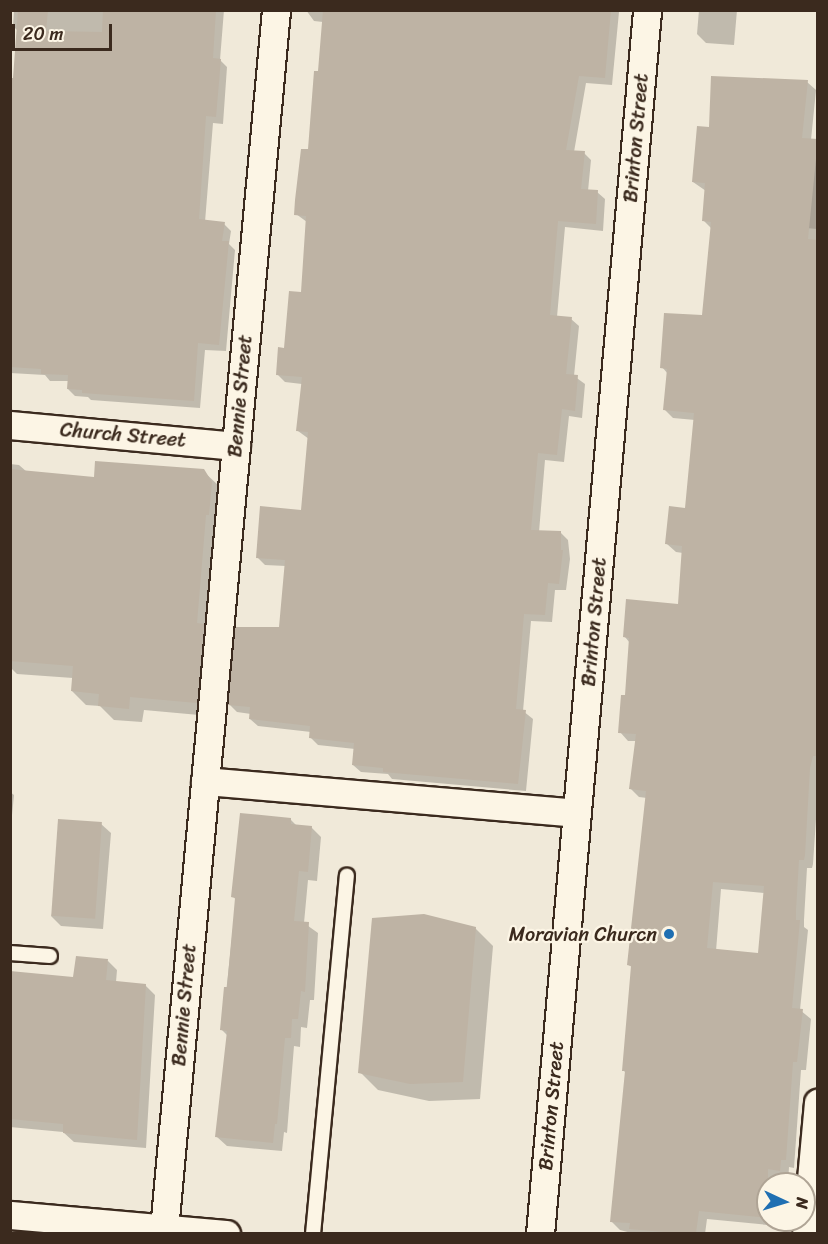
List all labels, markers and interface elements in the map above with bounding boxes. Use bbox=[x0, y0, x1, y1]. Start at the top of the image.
scale bar bbox=[15, 12, 116, 50]
text: 20 m bbox=[23, 18, 63, 50]
street label: Brinton Street bbox=[618, 72, 654, 204]
street label: Bennie Street bbox=[223, 334, 257, 458]
street label: Church Street bbox=[59, 418, 187, 452]
street label: Brinton Street bbox=[576, 556, 612, 688]
place label: Moravian Churcn bbox=[509, 922, 657, 946]
marker: Moravian Churcn bbox=[662, 927, 676, 941]
street label: Bennie Street bbox=[167, 943, 201, 1067]
street label: Brinton Street bbox=[533, 1040, 569, 1172]
north arrow bbox=[756, 1172, 816, 1232]
text: N bbox=[788, 1197, 817, 1210]

